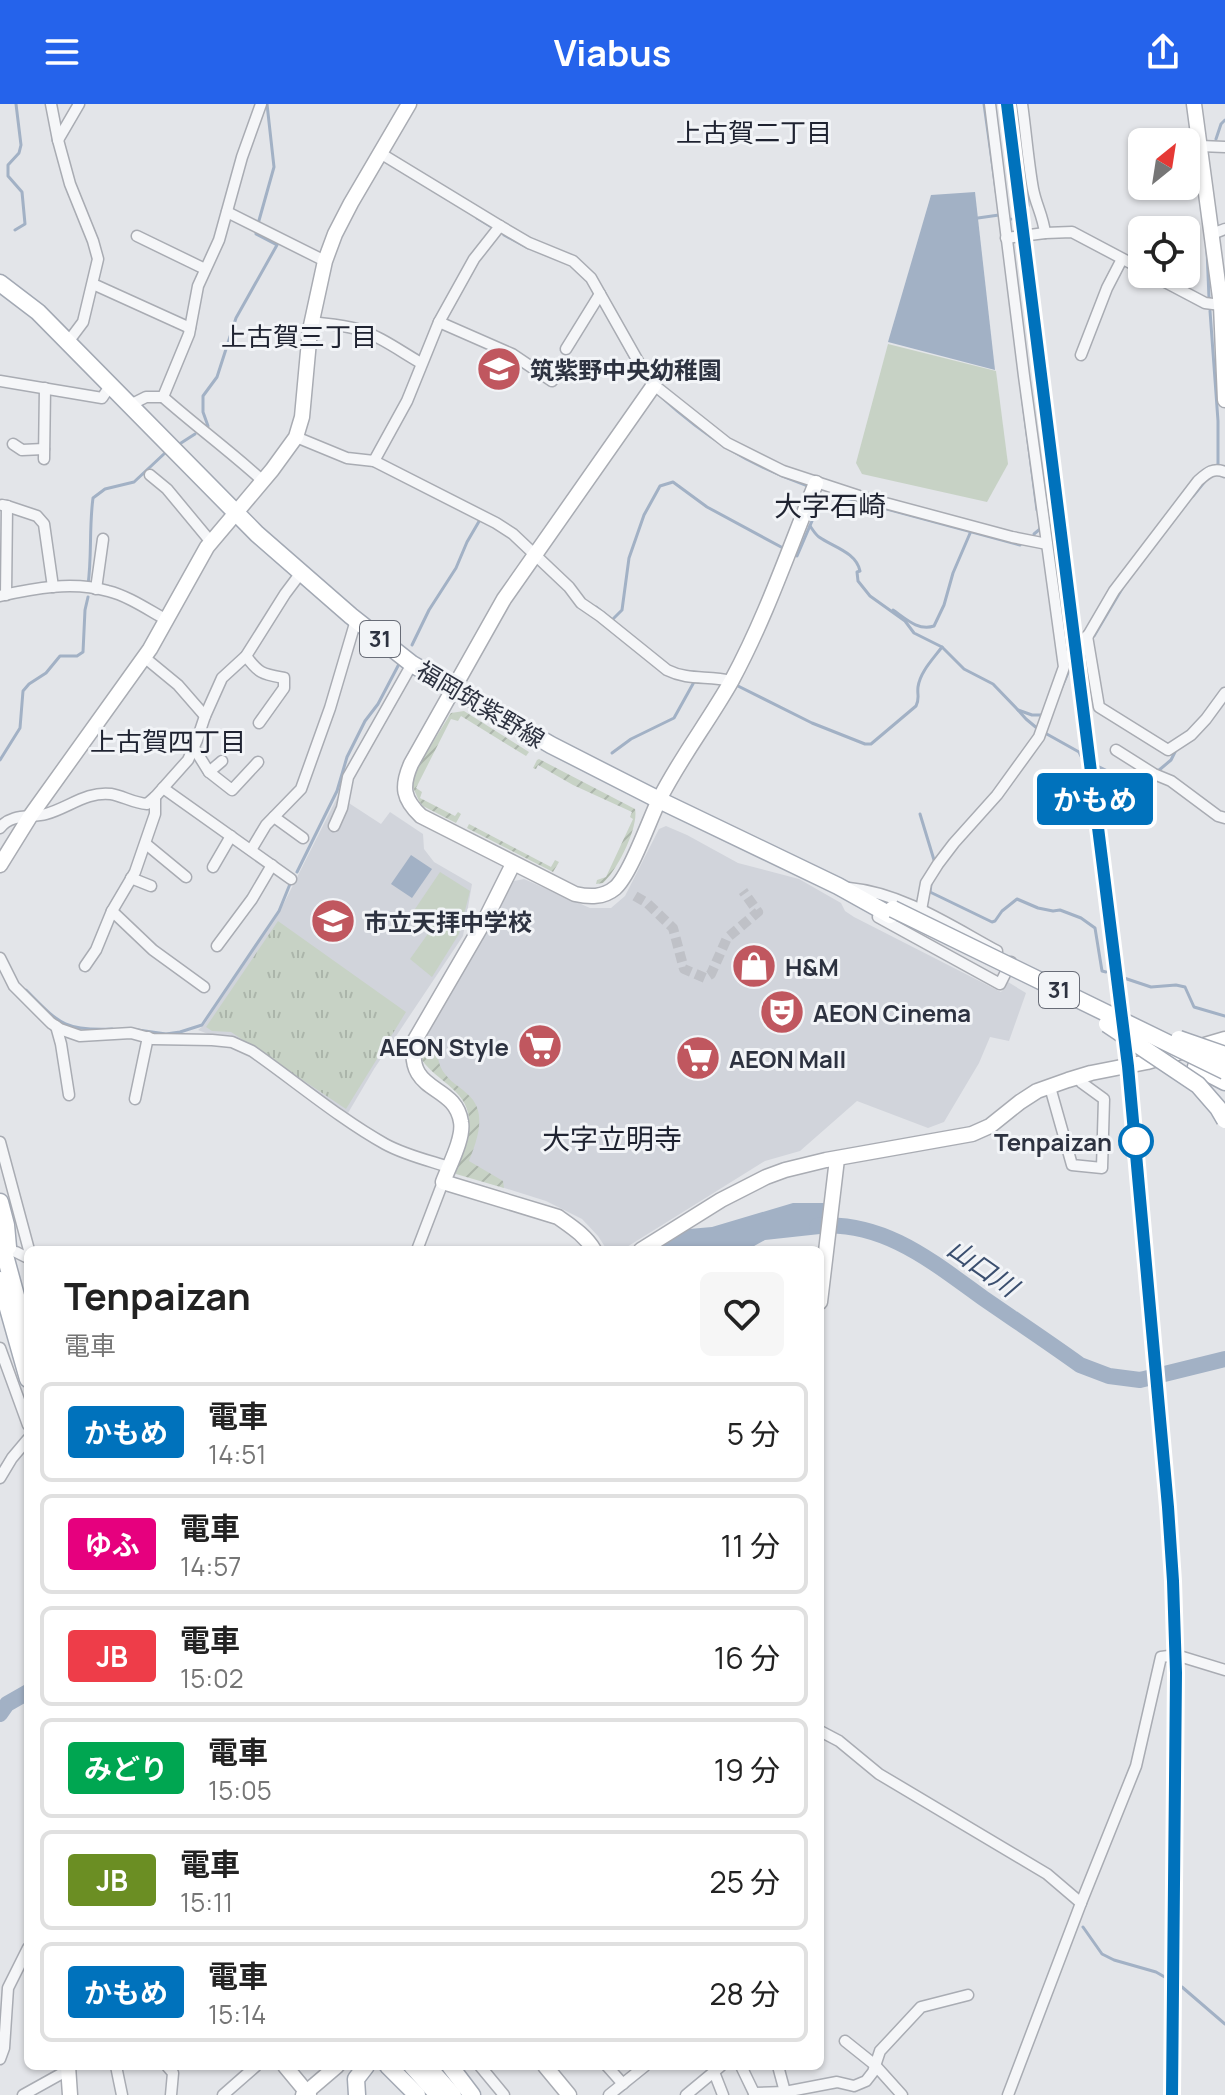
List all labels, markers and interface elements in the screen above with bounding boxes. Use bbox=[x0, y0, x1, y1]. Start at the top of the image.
text: Viabus bbox=[554, 28, 671, 77]
icon: menu bbox=[40, 30, 84, 74]
icon: share bbox=[1141, 30, 1185, 74]
district label: 上古賀二丁目 bbox=[676, 114, 832, 150]
north arrow bbox=[1128, 128, 1200, 200]
map controls bbox=[1128, 128, 1200, 288]
button: locate bbox=[1128, 216, 1200, 288]
district label: 上古賀三丁目 bbox=[221, 318, 377, 354]
school or university icon: 筑紫野中央幼稚園 bbox=[475, 345, 523, 393]
place label: 筑紫野中央幼稚園 bbox=[530, 353, 722, 386]
district label: 大字石崎 bbox=[774, 486, 886, 524]
road number: 31 bbox=[360, 621, 400, 657]
street label: 福岡筑紫野線 bbox=[411, 653, 551, 755]
district label: 上古賀四丁目 bbox=[90, 723, 246, 759]
line badge: かもめ bbox=[1049, 773, 1141, 825]
text: かもめ bbox=[1053, 780, 1137, 818]
school or university icon: 市立天拝中学校 bbox=[309, 897, 357, 945]
place label: 市立天拝中学校 bbox=[364, 905, 532, 938]
shop icon: H&M bbox=[730, 942, 778, 990]
place label: H&M bbox=[785, 950, 839, 983]
road number: 31 bbox=[1039, 972, 1079, 1008]
theatre icon: AEON Cinema bbox=[758, 988, 806, 1036]
place label: AEON Cinema bbox=[813, 996, 971, 1029]
supermarket icon: AEON Style bbox=[516, 1022, 564, 1070]
place label: AEON Style bbox=[379, 1030, 509, 1063]
supermarket icon: AEON Mall bbox=[674, 1034, 722, 1082]
place label: AEON Mall bbox=[729, 1042, 846, 1075]
district label: 大字立明寺 bbox=[542, 1119, 682, 1157]
marker: Tenpaizan bbox=[1119, 1124, 1153, 1158]
place label: Tenpaizan bbox=[994, 1125, 1112, 1158]
water label: 山口川 bbox=[941, 1230, 1028, 1306]
text: Tenpaizan bbox=[64, 1269, 251, 1321]
button: heart bbox=[700, 1272, 784, 1356]
text: 電車 bbox=[64, 1327, 116, 1363]
text: 電車 bbox=[208, 1395, 268, 1436]
text: かもめ bbox=[84, 1413, 168, 1451]
text: 5 分 bbox=[727, 1413, 780, 1454]
text: 14:51 bbox=[208, 1436, 266, 1472]
text: 電車 bbox=[180, 1507, 240, 1548]
text: ゆふ bbox=[84, 1525, 140, 1563]
text: 11 分 bbox=[721, 1525, 780, 1566]
text: 14:57 bbox=[180, 1548, 241, 1584]
text: 電車 bbox=[180, 1619, 240, 1660]
text: JB bbox=[96, 1637, 128, 1675]
text: 16 分 bbox=[714, 1637, 780, 1678]
text: 15:02 bbox=[180, 1660, 244, 1696]
text: 電車 bbox=[208, 1731, 268, 1772]
text: みどり bbox=[84, 1749, 168, 1787]
text: 19 分 bbox=[714, 1749, 780, 1790]
text: 15:05 bbox=[208, 1772, 272, 1808]
text: 電車 bbox=[180, 1843, 240, 1884]
text: JB bbox=[96, 1861, 128, 1899]
text: 25 分 bbox=[710, 1861, 780, 1902]
text: 15:11 bbox=[180, 1884, 233, 1920]
text: 電車 bbox=[208, 1955, 268, 1996]
text: かもめ bbox=[84, 1973, 168, 2011]
text: 28 分 bbox=[709, 1973, 780, 2014]
text: 15:14 bbox=[208, 1996, 266, 2032]

